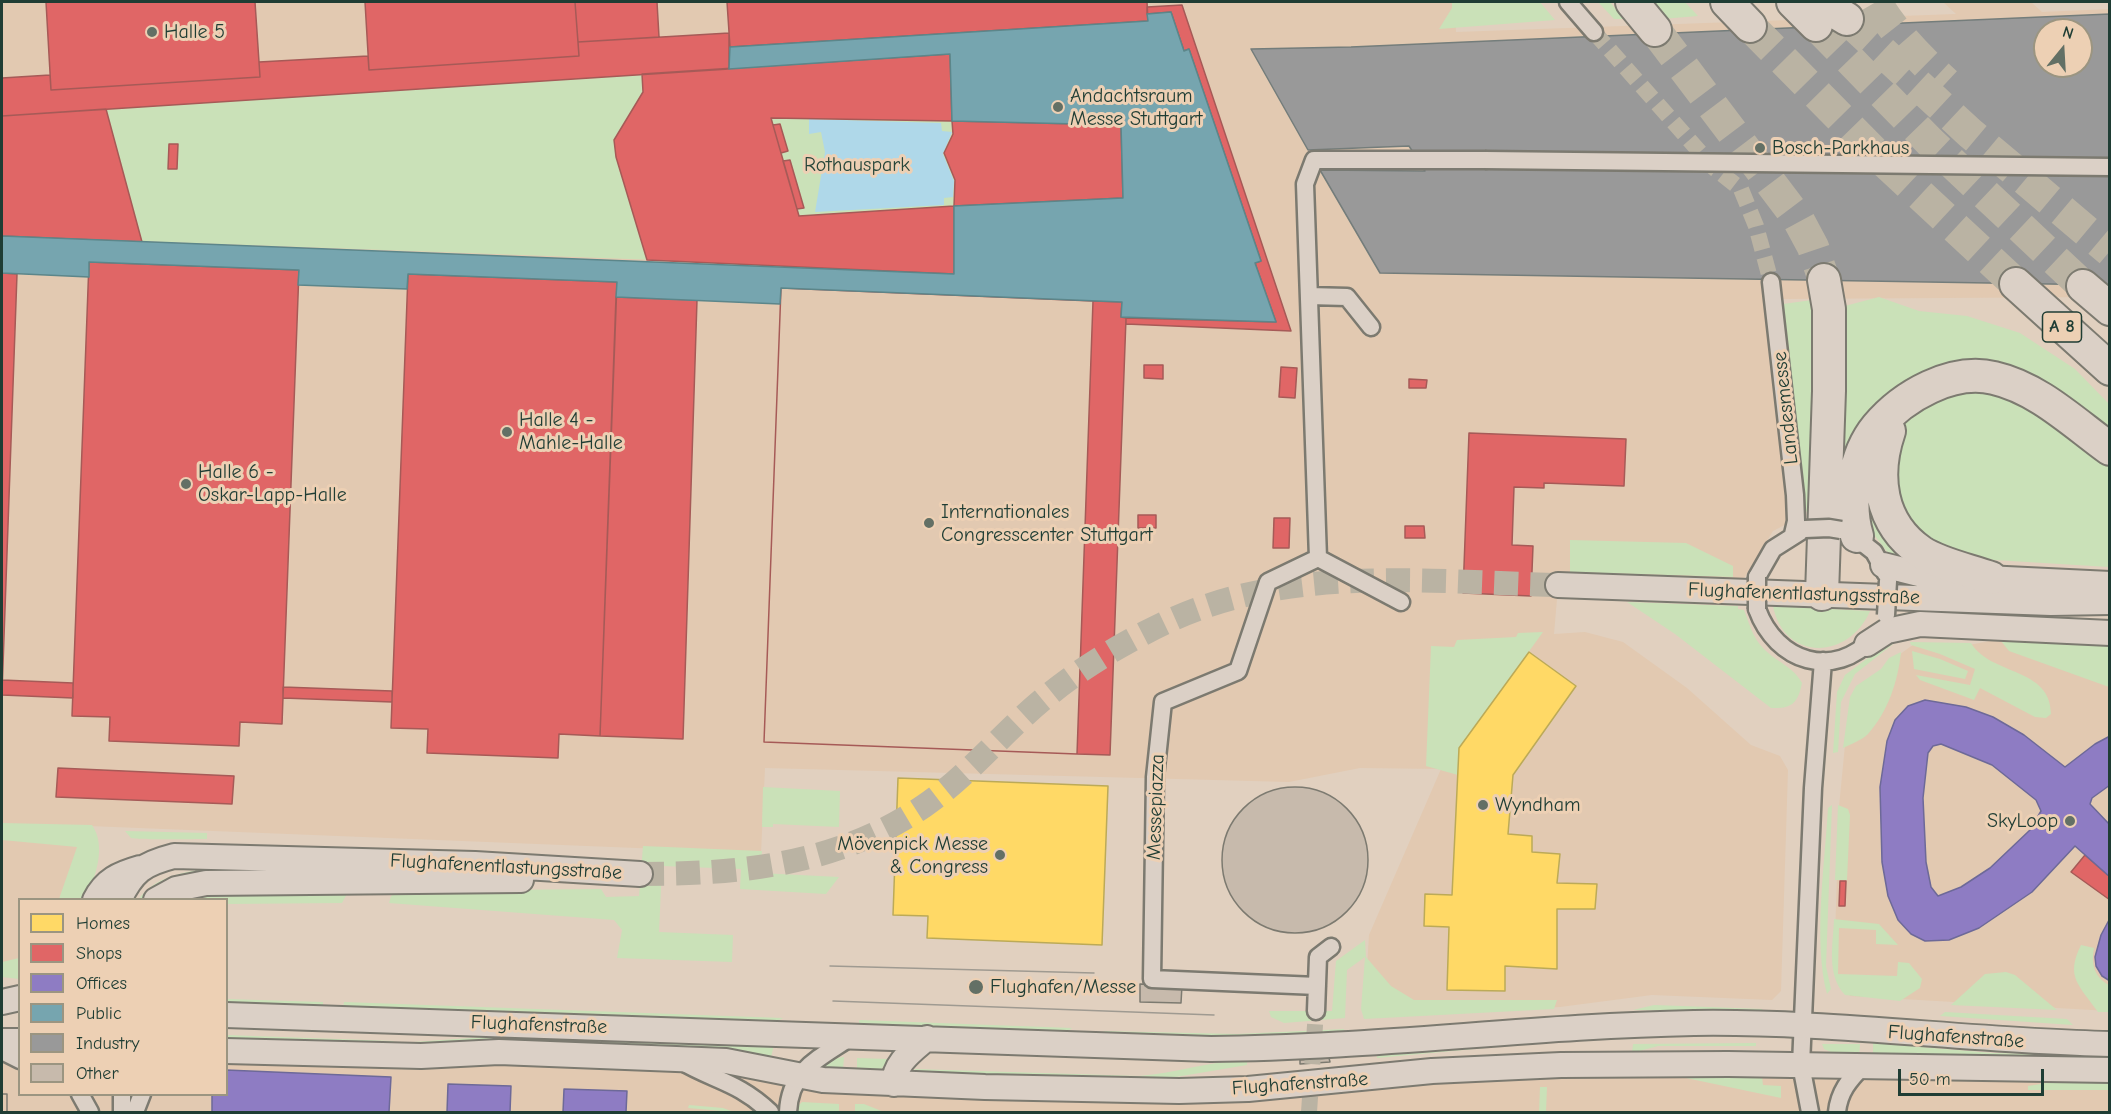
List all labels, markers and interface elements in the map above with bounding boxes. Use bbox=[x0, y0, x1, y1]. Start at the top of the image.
north arrow bbox=[2033, 18, 2093, 78]
place label: Halle 5 bbox=[164, 20, 225, 44]
text: N bbox=[2060, 23, 2076, 43]
marker: Halle 5 bbox=[145, 25, 159, 39]
place label: Andachtsraum Messe Stuttgart bbox=[1070, 84, 1202, 131]
marker: Andachtsraum Messe Stuttgart bbox=[1051, 100, 1065, 114]
place label: Bosch-Parkhaus bbox=[1772, 136, 1909, 160]
marker: Bosch-Parkhaus bbox=[1753, 141, 1767, 155]
park label: Rothauspark bbox=[804, 153, 910, 177]
road number: A 8 bbox=[2042, 312, 2082, 342]
street label: Landesmesse bbox=[1768, 350, 1804, 466]
place label: Halle 4 - Mahle-Halle bbox=[519, 408, 623, 455]
marker: Halle 4 - Mahle-Halle bbox=[500, 425, 514, 439]
place label: Halle 6 - Oskar-Lapp-Halle bbox=[198, 460, 347, 507]
marker: Halle 6 - Oskar-Lapp-Halle bbox=[179, 477, 193, 491]
place label: Internationales Congresscenter Stuttgart bbox=[941, 500, 1153, 547]
marker: Internationales Congresscenter Stuttgart bbox=[922, 516, 936, 530]
street label: Flughafenentlastungsstraße bbox=[1688, 578, 1920, 610]
street label: Messepiazza bbox=[1142, 754, 1170, 860]
place label: Wyndham bbox=[1495, 793, 1581, 817]
marker: Wyndham bbox=[1476, 798, 1490, 812]
place label: SkyLoop bbox=[1987, 809, 2058, 833]
marker: SkyLoop bbox=[2063, 814, 2077, 828]
place label: Mövenpick Messe & Congress bbox=[837, 832, 988, 879]
marker: Mövenpick Messe & Congress bbox=[993, 848, 1007, 862]
street label: Flughafenentlastungsstraße bbox=[389, 849, 623, 885]
legend bbox=[18, 898, 228, 1096]
text: Homes bbox=[76, 913, 130, 934]
text: Shops bbox=[76, 943, 122, 964]
text: Offices bbox=[76, 973, 127, 994]
place label: Flughafen/Messe bbox=[990, 975, 1136, 999]
marker: Flughafen/Messe bbox=[967, 978, 985, 996]
text: Public bbox=[76, 1003, 122, 1024]
street label: Flughafenstraße bbox=[470, 1011, 608, 1039]
street label: Flughafenstraße bbox=[1887, 1020, 2025, 1054]
text: Industry bbox=[76, 1033, 140, 1054]
scale bar bbox=[1901, 1057, 2046, 1095]
text: Other bbox=[76, 1063, 119, 1084]
street label: Flughafenstraße bbox=[1231, 1067, 1369, 1101]
text: 50 m bbox=[1909, 1069, 1951, 1090]

